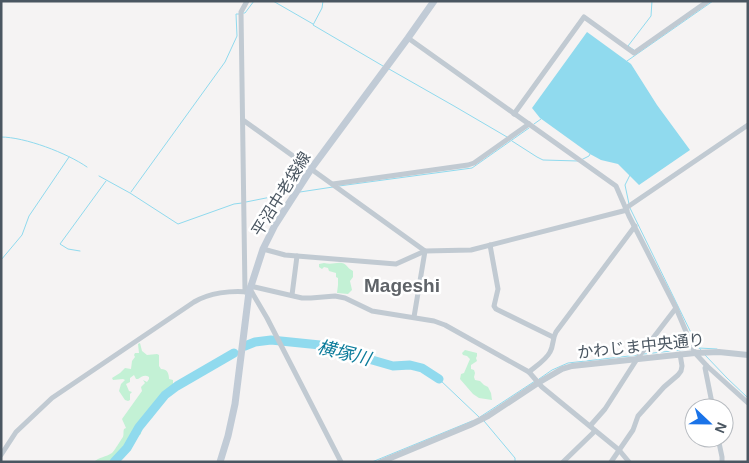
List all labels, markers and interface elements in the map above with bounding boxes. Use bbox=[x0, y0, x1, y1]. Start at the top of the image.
street label: 平沼中老袋線 bbox=[248, 149, 314, 239]
district label: Mageshi bbox=[364, 275, 440, 296]
street label: かわじま中央通り bbox=[576, 331, 706, 361]
water label: 横塚川 bbox=[315, 337, 375, 370]
north arrow bbox=[684, 398, 734, 448]
text: N bbox=[712, 420, 730, 436]

